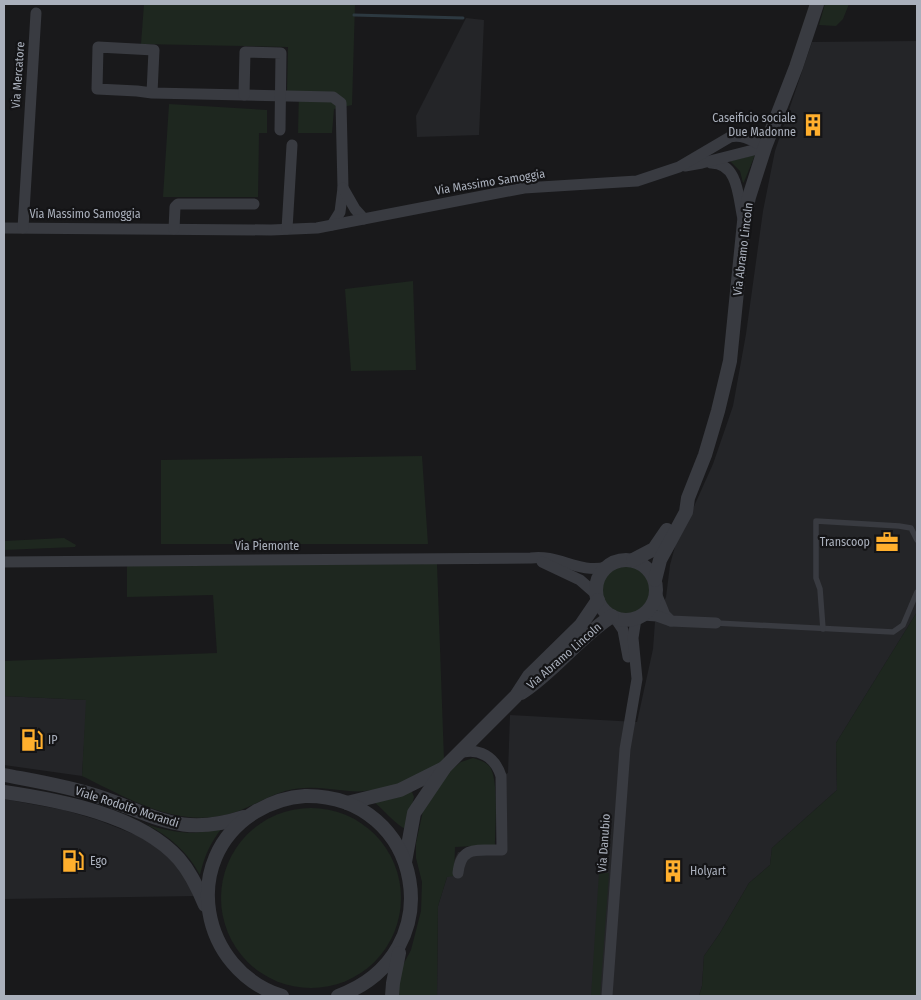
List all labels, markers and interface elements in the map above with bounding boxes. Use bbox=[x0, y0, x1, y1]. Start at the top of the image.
street label: Via Mercatore bbox=[9, 41, 27, 109]
place label: Caseificio sociale Due Madonne bbox=[712, 111, 796, 139]
building icon: Caseificio sociale Due Madonne bbox=[800, 112, 826, 138]
street label: Via Massimo Samoggia bbox=[434, 166, 546, 198]
street label: Via Abramo Lincoln bbox=[730, 202, 756, 296]
street label: Via Massimo Samoggia bbox=[29, 207, 141, 221]
office icon: Transcoop bbox=[874, 529, 900, 555]
place label: Transcoop bbox=[820, 535, 870, 549]
street label: Via Piemonte bbox=[235, 539, 299, 553]
street label: Via Abramo Lincoln bbox=[524, 620, 604, 692]
fuel station icon: IP bbox=[19, 727, 45, 753]
place label: IP bbox=[48, 733, 57, 747]
street label: Viale Rodolfo Morandi bbox=[73, 784, 181, 830]
street label: Via Danubio bbox=[595, 813, 613, 873]
fuel station icon: Ego bbox=[60, 848, 86, 874]
place label: Ego bbox=[90, 854, 107, 868]
building icon: Holyart bbox=[660, 858, 686, 884]
place label: Holyart bbox=[690, 864, 726, 878]

